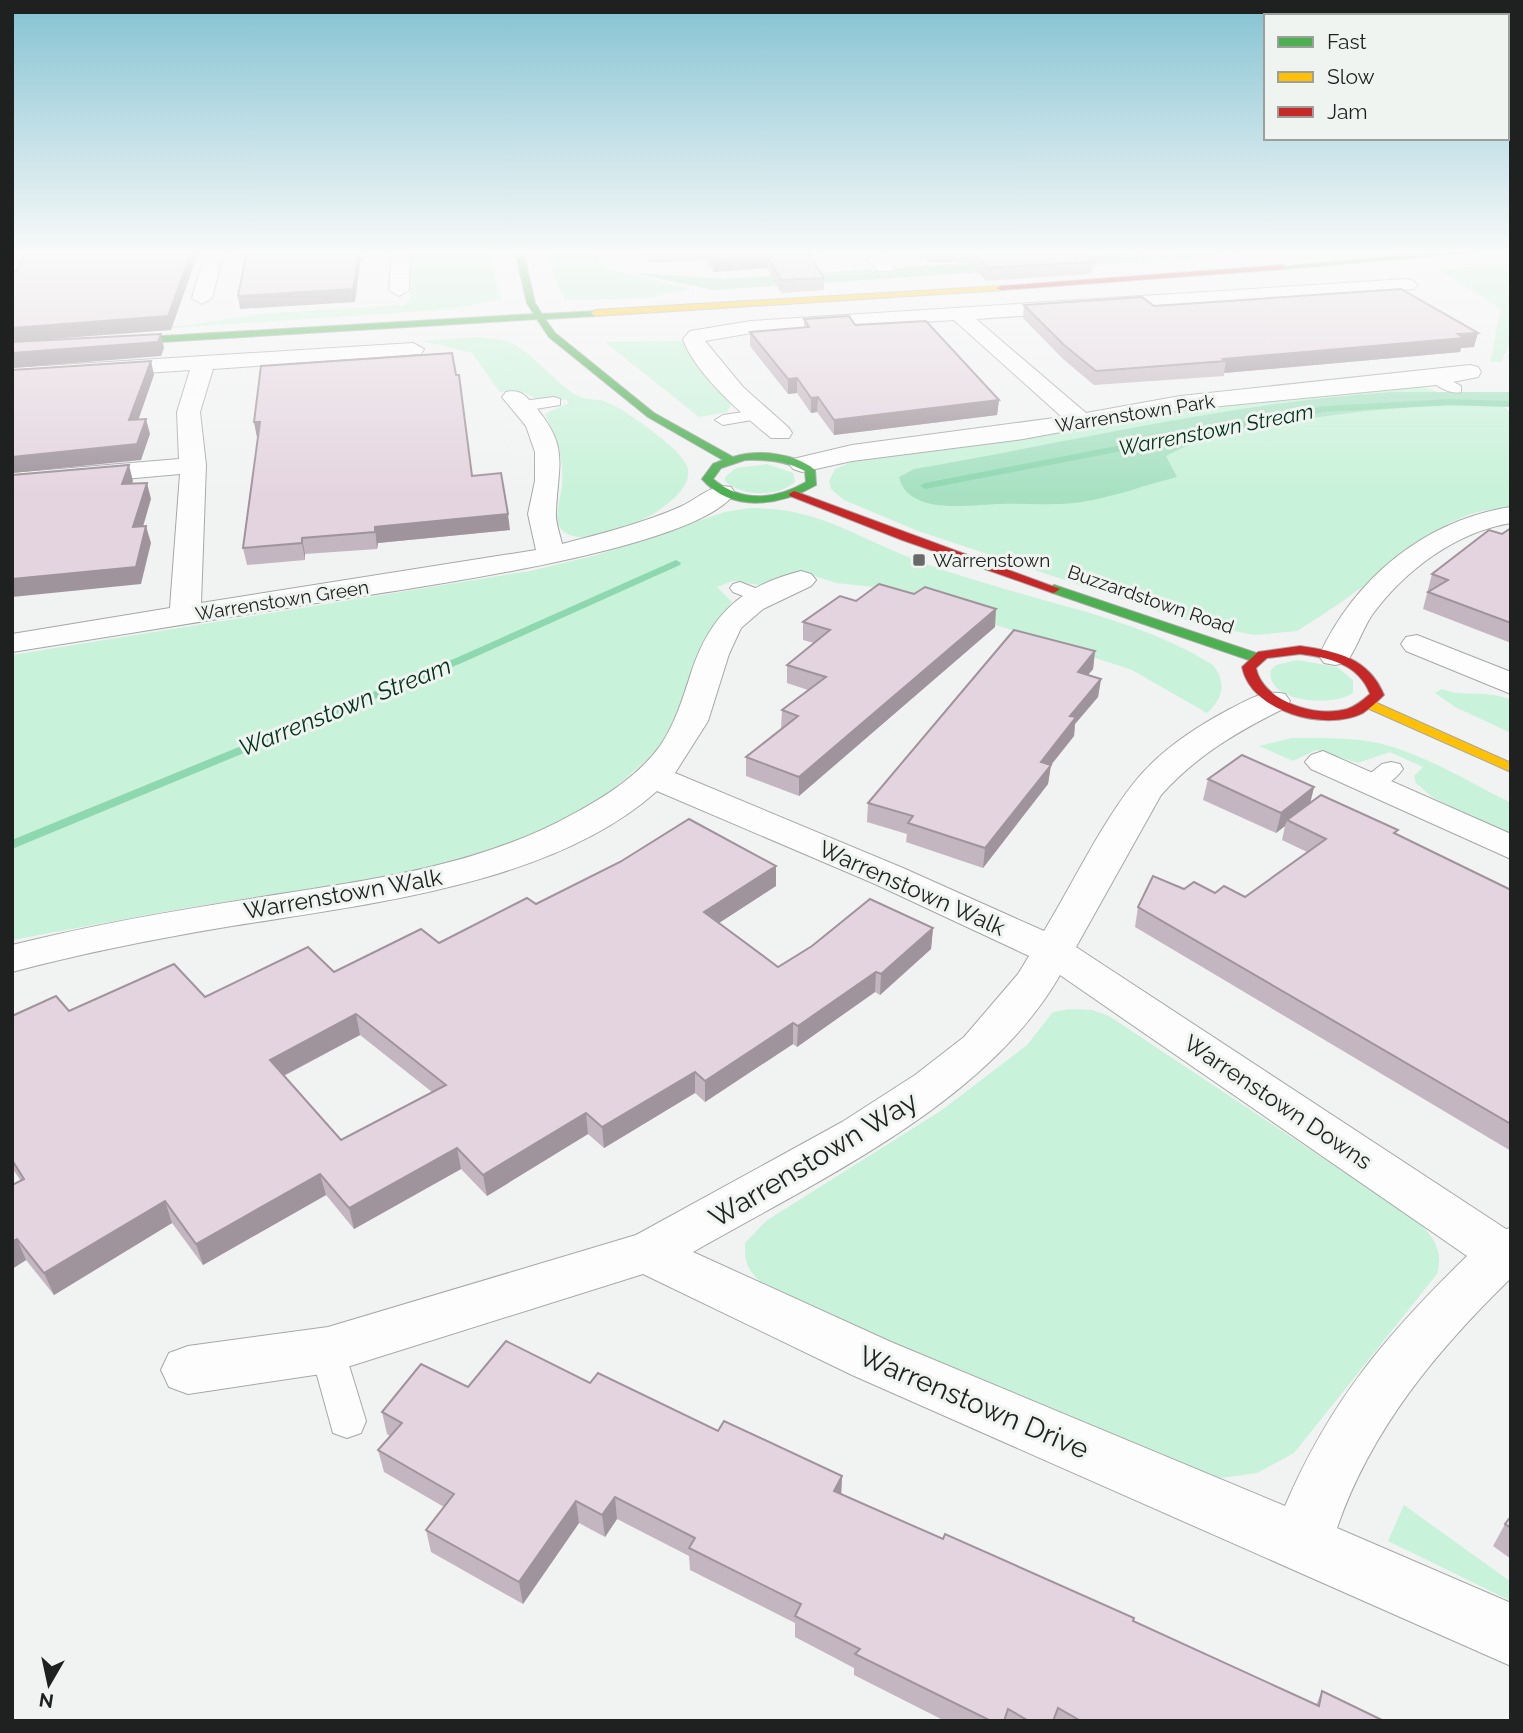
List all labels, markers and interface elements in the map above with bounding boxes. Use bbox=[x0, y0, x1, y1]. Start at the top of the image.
legend bbox=[1264, 14, 1509, 140]
text: Fast bbox=[1327, 29, 1367, 54]
text: Slow bbox=[1327, 64, 1375, 89]
text: Jam bbox=[1327, 99, 1368, 124]
street label: Warrenstown Park bbox=[1054, 390, 1216, 436]
water label: Warrenstown Stream bbox=[1116, 398, 1316, 461]
place label: Warrenstown bbox=[933, 549, 1050, 571]
marker: Warrenstown bbox=[911, 552, 927, 568]
street label: Buzzardstown Road bbox=[1065, 560, 1237, 638]
street label: Warrenstown Green bbox=[194, 575, 370, 625]
water label: Warrenstown Stream bbox=[234, 651, 455, 762]
street label: Warrenstown Walk bbox=[815, 834, 1009, 941]
street label: Warrenstown Walk bbox=[242, 863, 444, 924]
street label: Warrenstown Downs bbox=[1179, 1029, 1377, 1175]
street label: Warrenstown Way bbox=[703, 1084, 923, 1235]
street label: Warrenstown Drive bbox=[854, 1339, 1094, 1466]
north arrow bbox=[14, 1649, 84, 1719]
text: N bbox=[37, 1689, 55, 1713]

